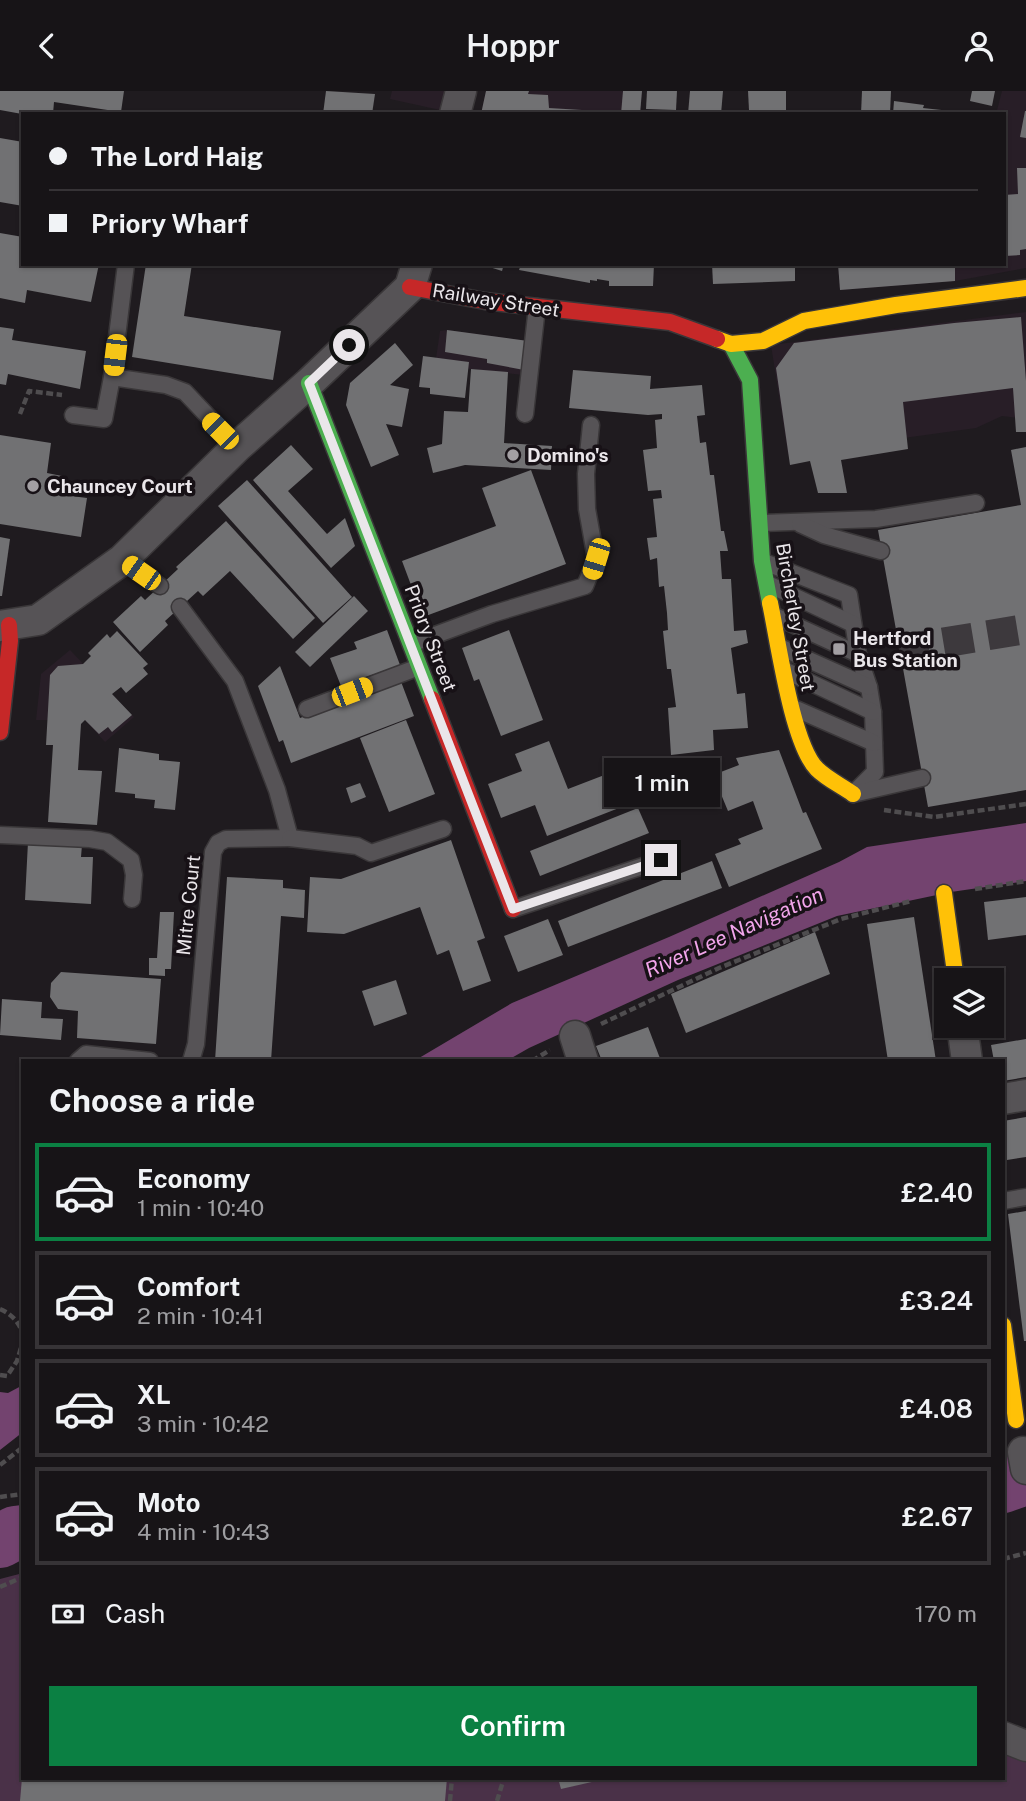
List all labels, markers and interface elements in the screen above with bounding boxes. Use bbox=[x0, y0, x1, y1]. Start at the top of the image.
icon: back bbox=[28, 27, 66, 65]
text: Hoppr bbox=[466, 27, 560, 64]
icon: person bbox=[960, 27, 998, 65]
text: The Lord Haig bbox=[91, 141, 263, 172]
text: Priory Wharf bbox=[91, 208, 248, 239]
street label: Railway Street bbox=[431, 279, 561, 321]
route start bbox=[333, 329, 365, 361]
car bbox=[103, 333, 128, 377]
car bbox=[198, 409, 243, 453]
place label: Domino's bbox=[527, 444, 609, 466]
marker: Domino's bbox=[505, 447, 521, 463]
place label: Chauncey Court bbox=[47, 475, 193, 497]
marker: Chauncey Court bbox=[25, 478, 41, 494]
car bbox=[580, 536, 613, 582]
street label: Bircherley Street bbox=[772, 541, 820, 693]
car bbox=[118, 552, 165, 594]
street label: Priory Street bbox=[401, 581, 461, 695]
place label: Hertford Bus Station bbox=[853, 627, 958, 671]
marker: Hertford Bus Station bbox=[831, 641, 847, 657]
car bbox=[329, 675, 376, 709]
callout: 1 min bbox=[603, 759, 719, 807]
text: 1 min bbox=[635, 769, 689, 796]
route end bbox=[645, 844, 677, 876]
street label: Mitre Court bbox=[172, 854, 204, 956]
water label: River Lee Navigation bbox=[641, 881, 827, 983]
map controls bbox=[934, 968, 1004, 1038]
button: layers bbox=[934, 968, 1004, 1038]
text: Choose a ride bbox=[49, 1082, 255, 1119]
icon: car bbox=[53, 1161, 116, 1224]
text: Economy bbox=[137, 1163, 250, 1194]
text: £2.40 bbox=[901, 1177, 973, 1208]
text: 1 min · 10:40 bbox=[137, 1194, 264, 1221]
icon: car bbox=[53, 1269, 116, 1332]
text: Comfort bbox=[137, 1271, 240, 1302]
text: £3.24 bbox=[900, 1285, 973, 1316]
text: 2 min · 10:41 bbox=[137, 1302, 264, 1329]
icon: car bbox=[53, 1377, 116, 1440]
text: XL bbox=[137, 1379, 171, 1410]
text: £4.08 bbox=[900, 1393, 973, 1424]
text: 3 min · 10:42 bbox=[137, 1410, 269, 1437]
icon: car bbox=[53, 1485, 116, 1548]
text: Moto bbox=[137, 1487, 200, 1518]
text: £2.67 bbox=[902, 1501, 973, 1532]
text: 4 min · 10:43 bbox=[137, 1518, 270, 1545]
icon: cash bbox=[49, 1595, 87, 1633]
text: Cash bbox=[105, 1598, 165, 1629]
text: 170 m bbox=[915, 1600, 977, 1627]
button: Confirm bbox=[49, 1686, 977, 1766]

